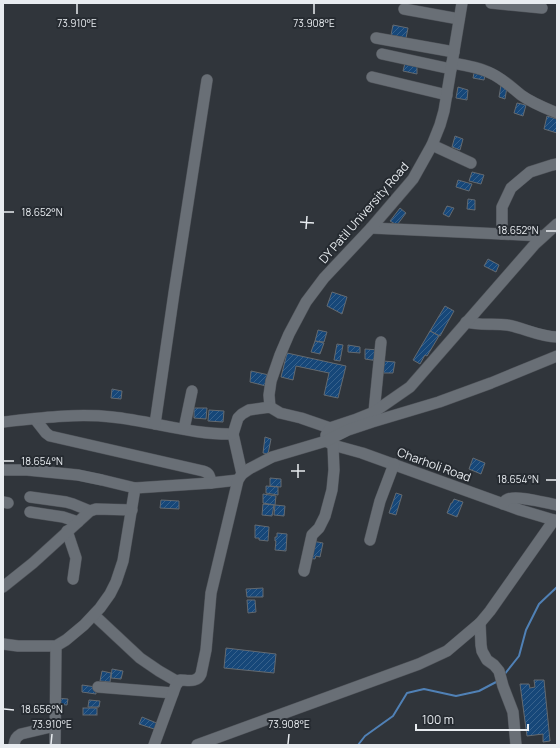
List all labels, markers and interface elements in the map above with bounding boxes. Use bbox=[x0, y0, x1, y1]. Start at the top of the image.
text: 73.910°E bbox=[57, 16, 97, 30]
text: 73.908°E bbox=[293, 16, 335, 30]
street label: DY Patil University Road bbox=[315, 158, 412, 267]
text: 18.652°N bbox=[22, 205, 63, 219]
text: 18.652°N bbox=[498, 223, 539, 237]
street label: Charholi Road bbox=[395, 443, 473, 486]
text: 18.654°N bbox=[21, 454, 63, 468]
text: 18.654°N bbox=[497, 472, 539, 486]
text: 18.656°N bbox=[21, 702, 63, 716]
scale bar bbox=[416, 706, 528, 732]
text: 100 m bbox=[422, 711, 454, 728]
text: 73.910°E bbox=[32, 717, 72, 731]
text: 73.908°E bbox=[268, 717, 310, 731]

